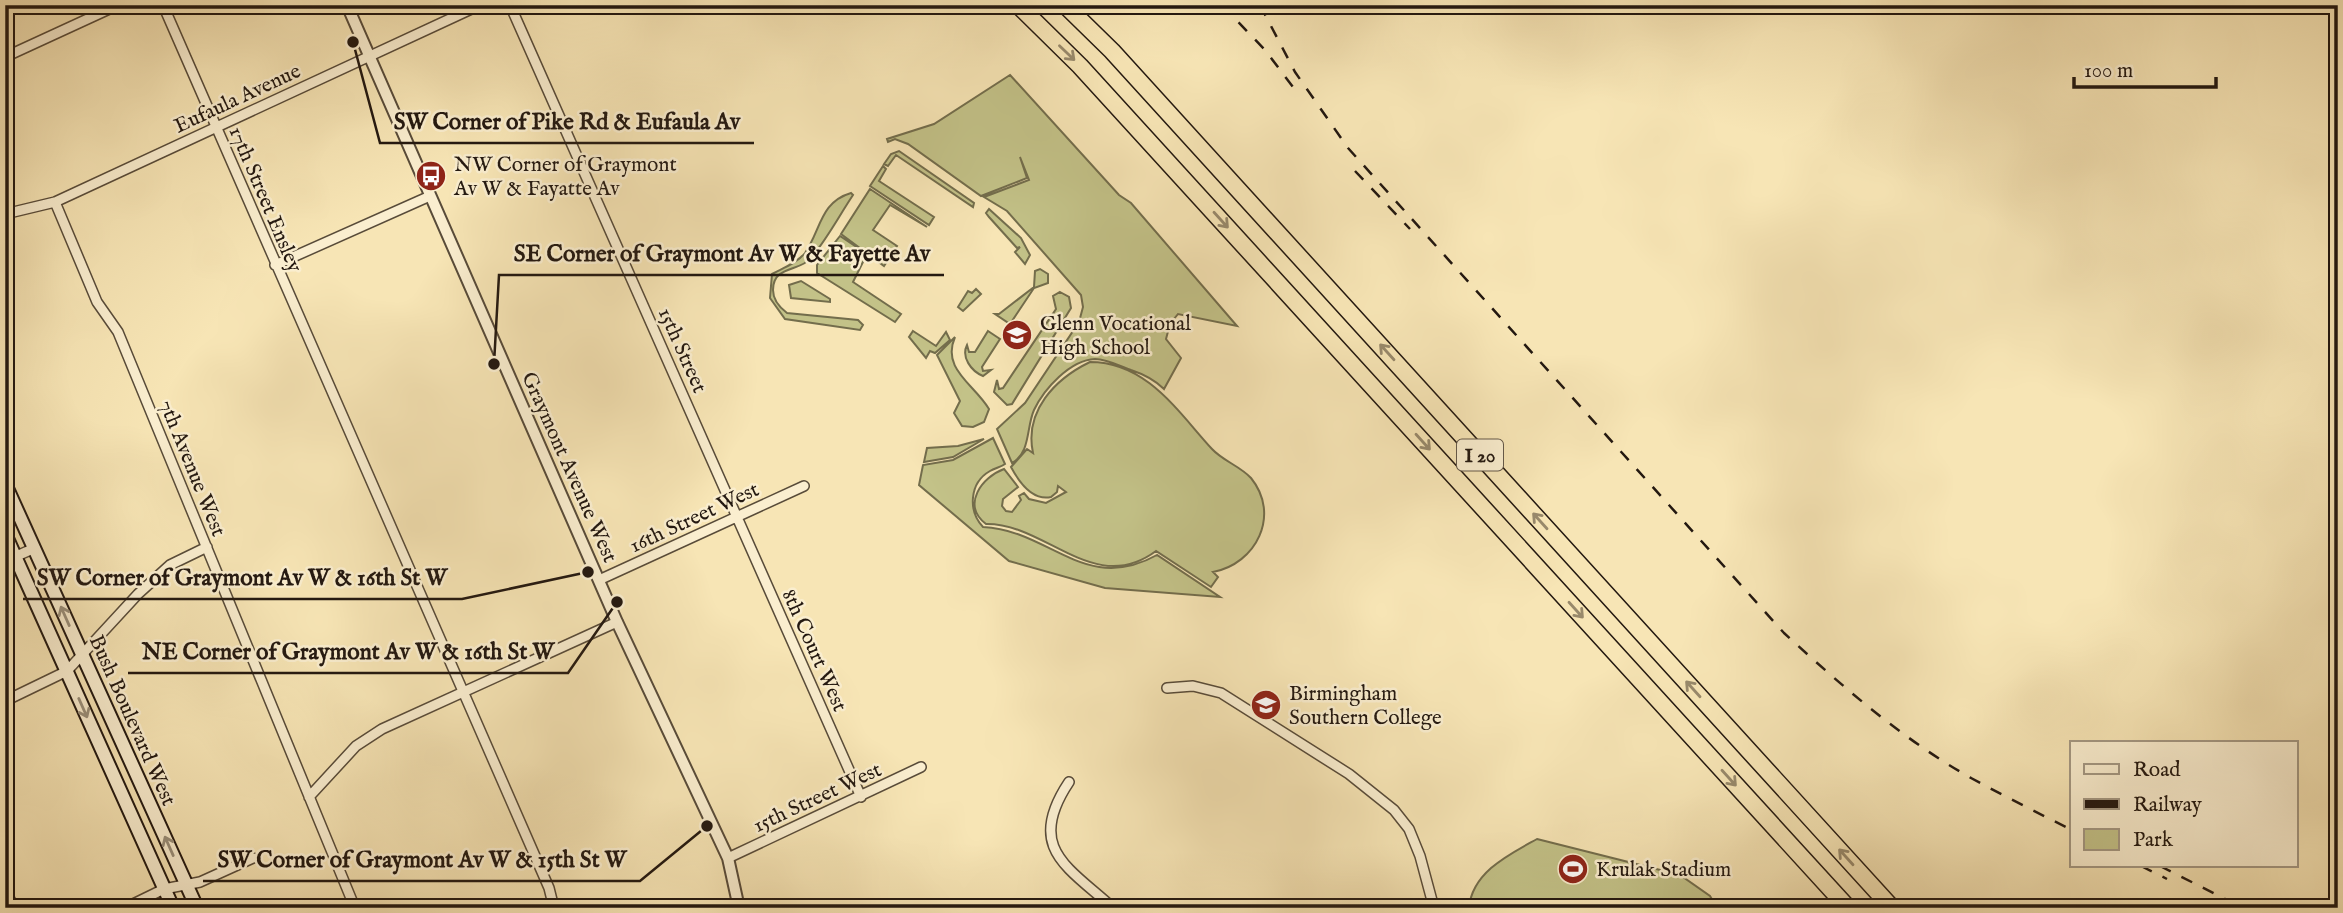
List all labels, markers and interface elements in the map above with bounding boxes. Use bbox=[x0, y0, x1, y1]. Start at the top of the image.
one-way arrow bbox=[1058, 44, 1075, 61]
scale bar bbox=[2074, 46, 2215, 90]
street label: Eufaula Avenue bbox=[170, 58, 306, 140]
text: 100 m bbox=[2084, 58, 2133, 85]
callout: SW Corner of Pike Rd & Eufaula Av bbox=[380, 99, 754, 143]
text: SW Corner of Pike Rd & Eufaula Av bbox=[394, 108, 741, 137]
street label: 17th Street Ensley bbox=[222, 122, 308, 277]
place label: NW Corner of Graymont Av W & Fayatte Av bbox=[453, 152, 677, 203]
bus stop icon: NW Corner of Graymont Av W & Fayatte Av bbox=[414, 159, 448, 193]
one-way arrow bbox=[1213, 211, 1229, 229]
callout: SE Corner of Graymont Av W & Fayette Av bbox=[499, 231, 944, 275]
text: SE Corner of Graymont Av W & Fayette Av bbox=[514, 240, 931, 269]
street label: 15th Street bbox=[651, 304, 712, 397]
place label: Glenn Vocational High School bbox=[1040, 311, 1191, 362]
school or university icon: Glenn Vocational High School bbox=[1000, 318, 1034, 352]
one-way arrow bbox=[1379, 344, 1395, 362]
street label: Graymont Avenue West bbox=[514, 368, 623, 567]
street label: 7th Avenue West bbox=[152, 396, 231, 541]
one-way arrow bbox=[1414, 433, 1431, 450]
road number: I 20 bbox=[1457, 440, 1503, 470]
street label: 16th Street West bbox=[626, 477, 764, 560]
one-way arrow bbox=[1531, 513, 1548, 530]
callout: SW Corner of Graymont Av W & 16th St W bbox=[23, 555, 462, 599]
text: SW Corner of Graymont Av W & 16th St W bbox=[37, 564, 449, 593]
street label: 8th Court West bbox=[775, 585, 853, 716]
one-way arrow bbox=[1568, 601, 1584, 619]
one-way arrow bbox=[58, 606, 71, 627]
callout: NE Corner of Graymont Av W & 16th St W bbox=[128, 629, 568, 673]
street label: Bush Boulevard West bbox=[82, 631, 181, 810]
text: NE Corner of Graymont Av W & 16th St W bbox=[141, 638, 556, 667]
one-way arrow bbox=[1685, 680, 1701, 698]
place label: Birmingham Southern College bbox=[1289, 681, 1442, 732]
school or university icon: Birmingham Southern College bbox=[1249, 688, 1283, 722]
one-way arrow bbox=[77, 697, 90, 718]
legend bbox=[2070, 741, 2298, 867]
street label: 15th Street West bbox=[749, 757, 886, 840]
text: Road bbox=[2133, 757, 2181, 784]
one-way arrow bbox=[1721, 769, 1737, 787]
text: Railway bbox=[2133, 792, 2203, 819]
text: Park bbox=[2133, 827, 2174, 854]
one-way arrow bbox=[162, 835, 175, 857]
callout: SW Corner of Graymont Av W & 15th St W bbox=[203, 837, 640, 881]
text: SW Corner of Graymont Av W & 15th St W bbox=[217, 846, 629, 875]
one-way arrow bbox=[1838, 848, 1854, 866]
sports icon: Krulak Stadium bbox=[1556, 852, 1590, 886]
place label: Krulak Stadium bbox=[1596, 857, 1731, 884]

